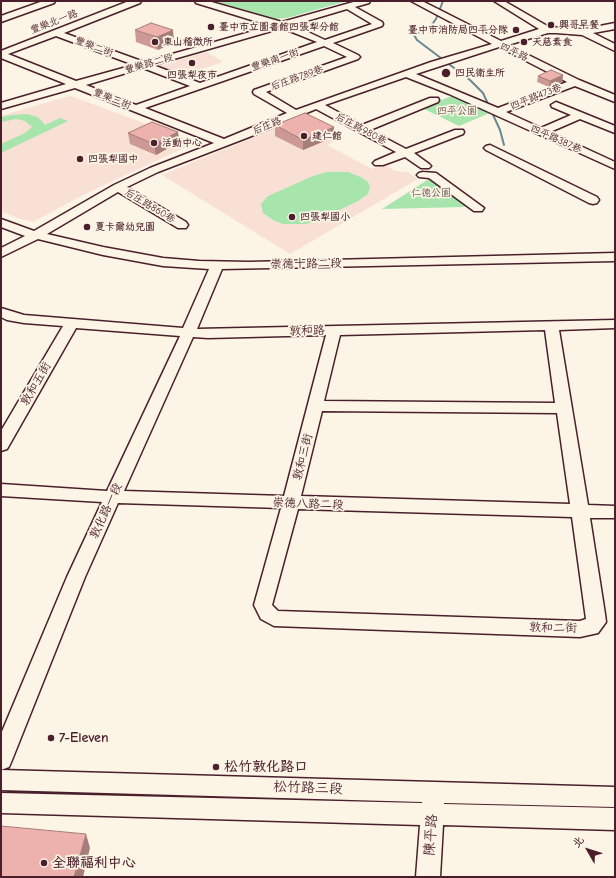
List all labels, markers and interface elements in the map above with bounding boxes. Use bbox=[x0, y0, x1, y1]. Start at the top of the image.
street label: 豐樂北一路 bbox=[29, 7, 79, 37]
place label: 興哥早餐 bbox=[559, 19, 599, 31]
marker: 興哥早餐 bbox=[546, 20, 556, 30]
place label: 臺中市立圖書館四張犁分館 bbox=[219, 21, 339, 33]
marker: 臺中市立圖書館四張犁分館 bbox=[206, 22, 216, 32]
place label: 臺中市消防局四平分隊 bbox=[408, 24, 508, 36]
marker: 臺中市消防局四平分隊 bbox=[511, 25, 521, 35]
street label: 豐樂二街 bbox=[73, 35, 115, 59]
place label: 東山稽徵所 bbox=[163, 36, 213, 48]
place label: 天慈素食 bbox=[532, 36, 572, 48]
marker: 東山稽徵所 bbox=[150, 37, 160, 47]
marker: 天慈素食 bbox=[519, 37, 529, 47]
street label: 四平路 bbox=[498, 40, 530, 64]
street label: 豐樂南一街 bbox=[249, 46, 301, 74]
street label: 豐樂路二段 bbox=[123, 51, 175, 77]
marker: 四張犁夜市 bbox=[187, 58, 197, 68]
street label: 后庄路789巷 bbox=[269, 63, 325, 93]
marker: 四民衛生所 bbox=[440, 67, 452, 79]
place label: 四民衛生所 bbox=[455, 67, 505, 79]
place label: 四張犁夜市 bbox=[167, 69, 217, 81]
street label: 四平路473巷 bbox=[508, 81, 564, 113]
street label: 豐樂三街 bbox=[91, 86, 133, 112]
park label: 四平公園 bbox=[437, 105, 477, 117]
street label: 后庄路980巷 bbox=[333, 110, 389, 148]
street label: 后庄路 bbox=[251, 115, 283, 137]
street label: 四平路387巷 bbox=[528, 122, 584, 156]
place label: 建仁館 bbox=[312, 130, 342, 142]
marker: 建仁館 bbox=[299, 131, 309, 141]
place label: 活動中心 bbox=[162, 137, 202, 149]
marker: 活動中心 bbox=[149, 138, 159, 148]
place label: 四張犁國中 bbox=[88, 153, 138, 165]
marker: 四張犁國中 bbox=[75, 154, 85, 164]
street label: 后庄路860巷 bbox=[123, 186, 177, 226]
park label: 仁德公園 bbox=[411, 187, 451, 199]
place label: 四張犁國小 bbox=[300, 211, 350, 223]
marker: 四張犁國小 bbox=[287, 212, 297, 222]
place label: 夏卡爾幼兒園 bbox=[95, 221, 155, 233]
marker: 夏卡爾幼兒園 bbox=[82, 222, 92, 232]
street label: 崇德十路二段 bbox=[270, 256, 342, 272]
street label: 敦和路 bbox=[289, 323, 325, 339]
street label: 敦和五街 bbox=[18, 360, 54, 408]
street label: 敦和三街 bbox=[290, 432, 316, 482]
street label: 敦化路一段 bbox=[87, 481, 125, 541]
street label: 崇德八路二段 bbox=[272, 496, 344, 512]
street label: 敦和二街 bbox=[529, 620, 577, 636]
place label: 7-Eleven bbox=[59, 730, 109, 746]
marker: 7-Eleven bbox=[46, 733, 56, 743]
place label: 松竹敦化路口 bbox=[224, 759, 308, 775]
marker: 松竹敦化路口 bbox=[211, 762, 221, 772]
street label: 松竹路三段 bbox=[273, 778, 343, 798]
street label: 陳平路 bbox=[421, 813, 441, 857]
north arrow bbox=[568, 830, 608, 870]
text: 北 bbox=[570, 834, 587, 850]
place label: 全聯福利中心 bbox=[52, 855, 136, 871]
marker: 全聯福利中心 bbox=[39, 858, 49, 868]

